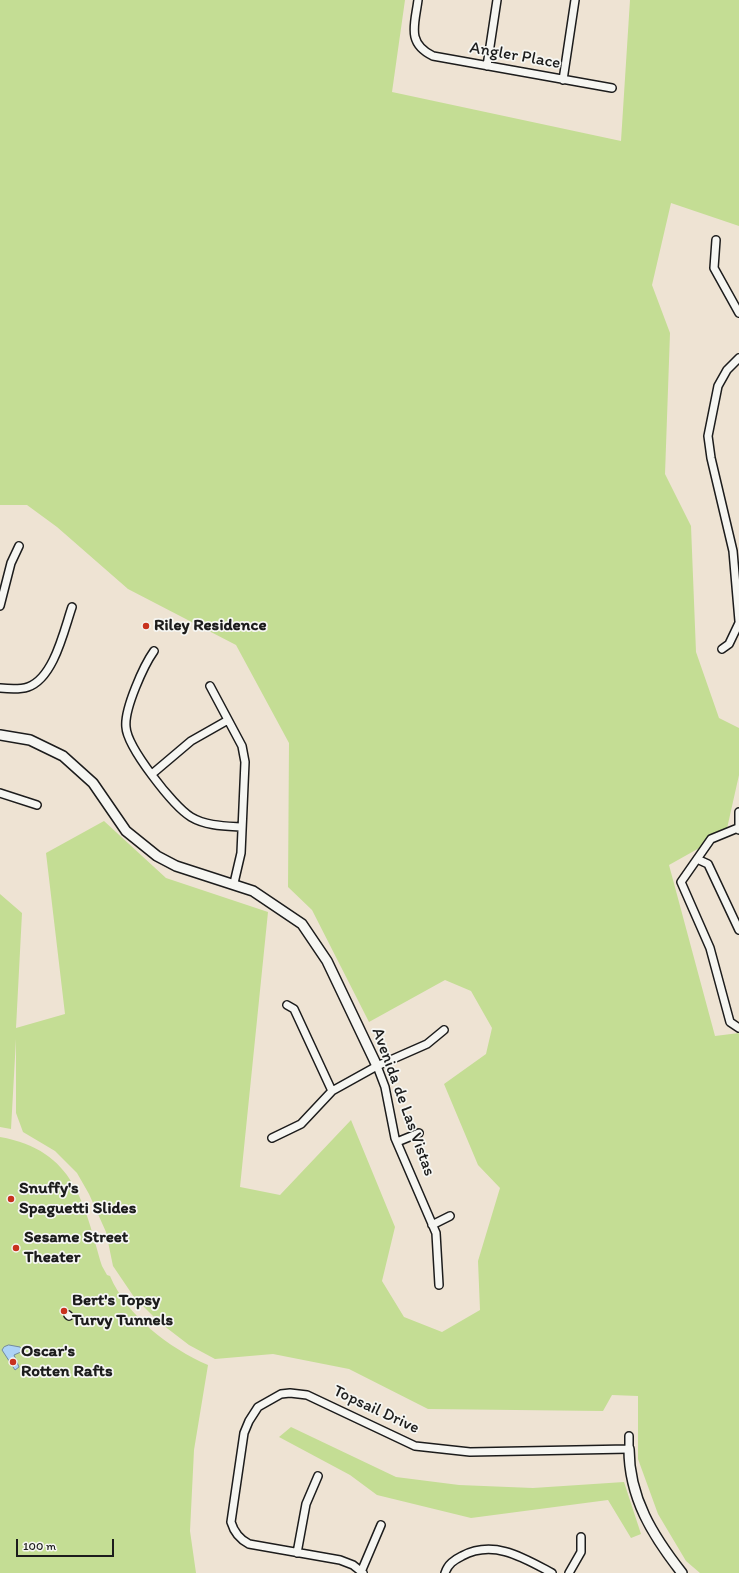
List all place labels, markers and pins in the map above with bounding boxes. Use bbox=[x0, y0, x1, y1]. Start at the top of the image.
place label: Riley Residence bbox=[154, 616, 267, 636]
marker: Riley Residence bbox=[141, 621, 151, 631]
place label: Snuffy's Spaguetti Slides bbox=[19, 1179, 136, 1219]
marker: Snuffy's Spaguetti Slides bbox=[6, 1194, 16, 1204]
place label: Sesame Street Theater bbox=[24, 1228, 128, 1268]
marker: Sesame Street Theater bbox=[11, 1243, 21, 1253]
place label: Bert's Topsy Turvy Tunnels bbox=[72, 1291, 173, 1331]
marker: Bert's Topsy Turvy Tunnels bbox=[59, 1306, 69, 1316]
place label: Oscar's Rotten Rafts bbox=[21, 1342, 113, 1382]
marker: Oscar's Rotten Rafts bbox=[8, 1357, 18, 1367]

